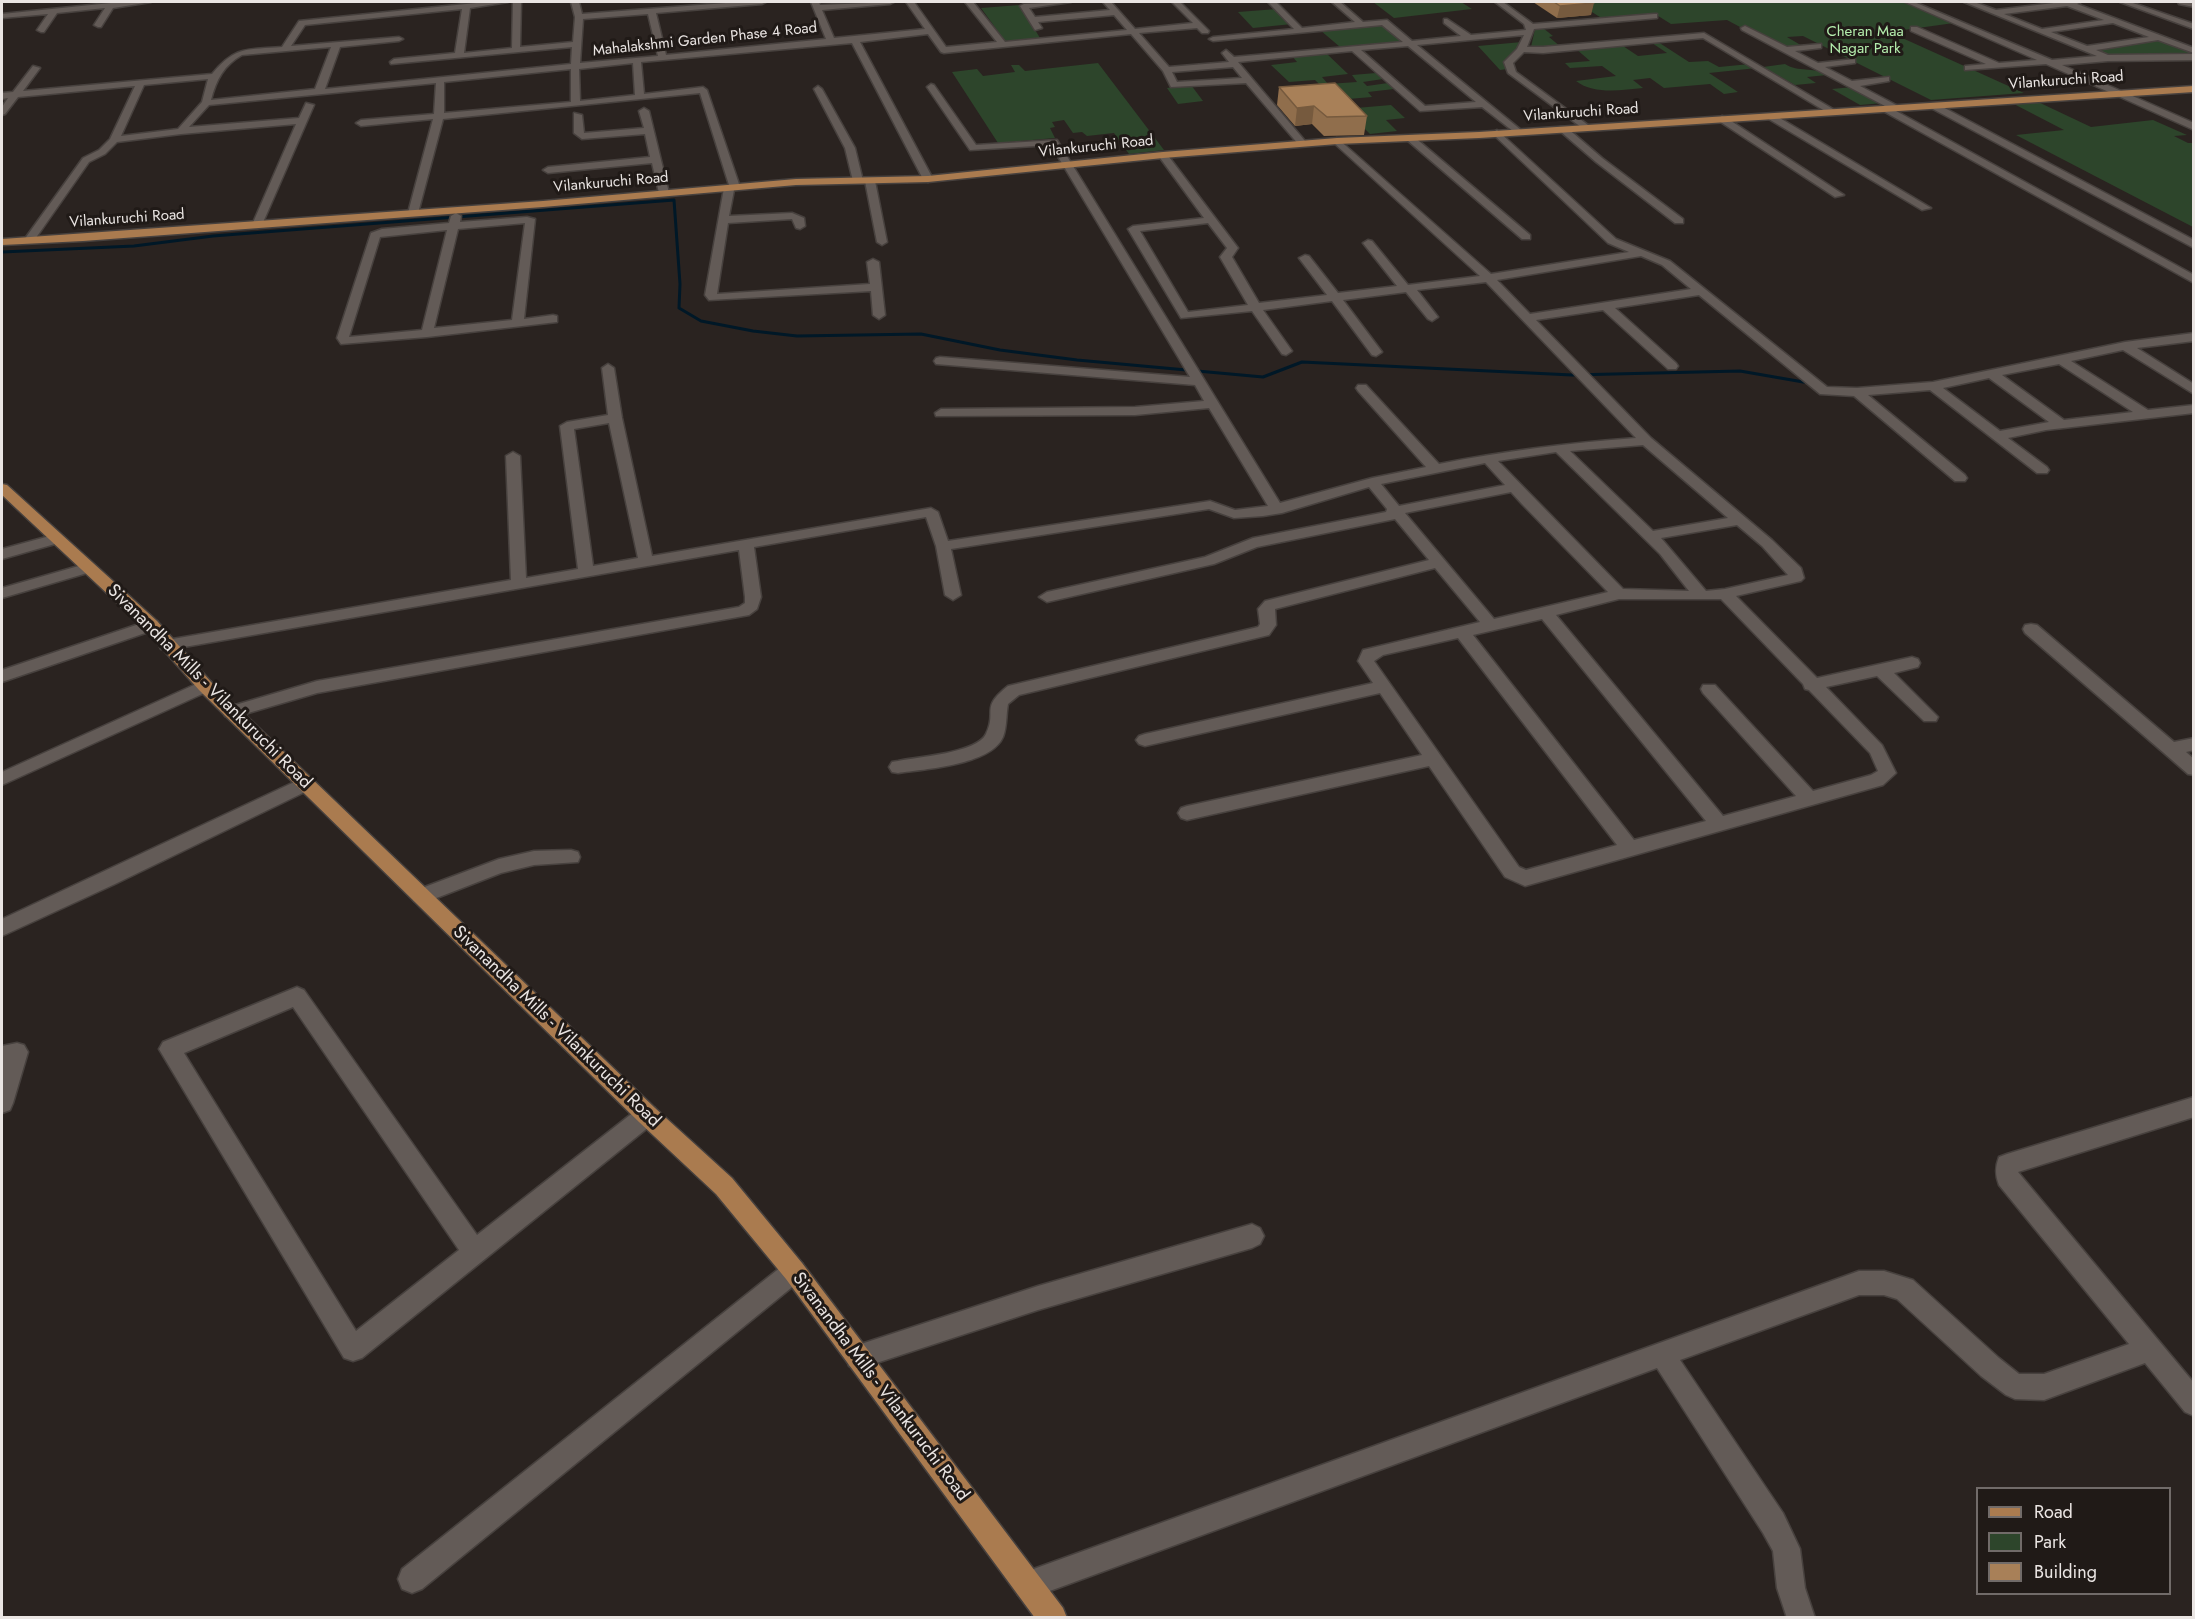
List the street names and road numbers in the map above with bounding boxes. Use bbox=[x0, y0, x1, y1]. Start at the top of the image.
street label: Mahalakshmi Garden Phase 4 Road bbox=[592, 19, 818, 61]
street label: Vilankuruchi Road bbox=[2008, 68, 2124, 94]
street label: Vilankuruchi Road bbox=[1523, 100, 1639, 126]
street label: Vilankuruchi Road bbox=[1038, 132, 1154, 162]
street label: Vilankuruchi Road bbox=[553, 169, 669, 197]
street label: Vilankuruchi Road bbox=[69, 206, 185, 232]
street label: Sivanandha Mills - Vilankuruchi Road bbox=[102, 580, 316, 794]
street label: Sivanandha Mills - Vilankuruchi Road bbox=[448, 922, 664, 1132]
street label: Sivanandha Mills - Vilankuruchi Road bbox=[787, 1269, 973, 1505]

